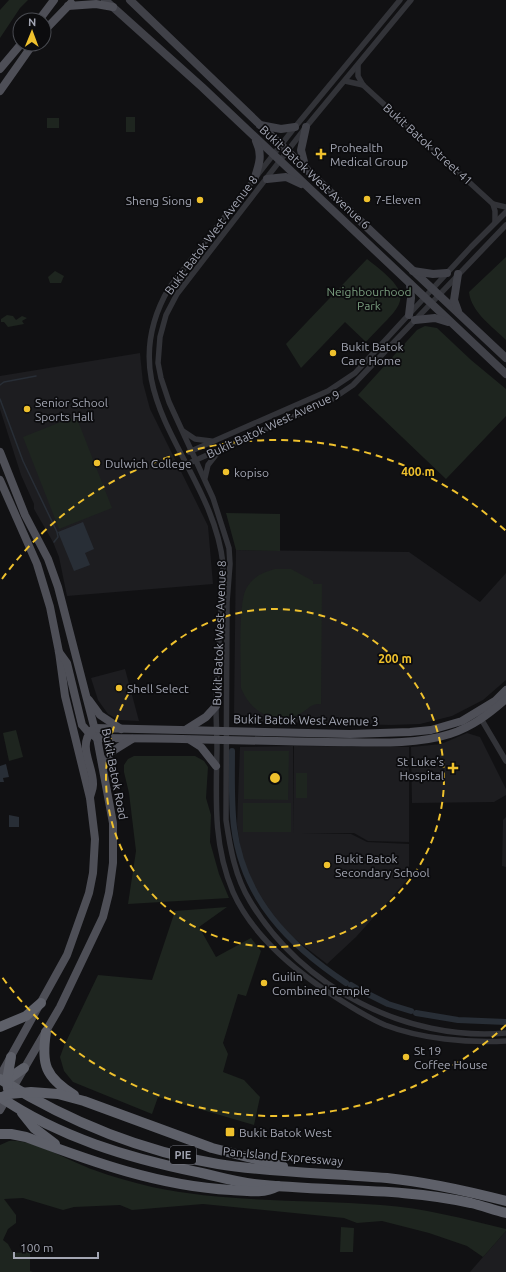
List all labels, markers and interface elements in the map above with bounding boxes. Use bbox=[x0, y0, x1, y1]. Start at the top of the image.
north arrow bbox=[12, 12, 52, 52]
text: N bbox=[28, 16, 36, 28]
street label: Bukit Batok Street 41 bbox=[381, 101, 475, 187]
street label: Bukit Batok West Avenue 6 bbox=[257, 123, 373, 231]
place label: Prohealth Medical Group bbox=[330, 141, 408, 168]
marker: Prohealth Medical Group bbox=[315, 148, 327, 160]
street label: Bukit Batok West Avenue 8 bbox=[162, 173, 260, 297]
place label: 7-Eleven bbox=[375, 193, 421, 206]
place label: Sheng Siong bbox=[126, 194, 192, 207]
marker: 7-Eleven bbox=[362, 194, 372, 204]
marker: Sheng Siong bbox=[195, 195, 205, 205]
park label: Neighbourhood Park bbox=[326, 285, 412, 312]
place label: Bukit Batok Care Home bbox=[341, 340, 403, 367]
marker: Bukit Batok Care Home bbox=[328, 348, 338, 358]
street label: Bukit Batok West Avenue 9 bbox=[204, 387, 342, 461]
place label: Senior School Sports Hall bbox=[35, 396, 108, 423]
marker: Senior School Sports Hall bbox=[22, 404, 32, 414]
place label: Dulwich College bbox=[105, 457, 192, 470]
marker: Dulwich College bbox=[92, 458, 102, 468]
text: 400 m bbox=[401, 465, 435, 478]
place label: kopiso bbox=[234, 466, 269, 479]
marker: kopiso bbox=[221, 467, 231, 477]
street label: Bukit Batok West Avenue 8 bbox=[210, 560, 228, 706]
text: 200 m bbox=[378, 652, 412, 665]
place label: Shell Select bbox=[127, 682, 189, 695]
marker: Shell Select bbox=[114, 683, 124, 693]
street label: Bukit Batok West Avenue 3 bbox=[233, 712, 379, 728]
street label: Bukit Batok Road bbox=[100, 727, 130, 821]
place label: St Luke’s Hospital bbox=[397, 755, 444, 782]
marker: St Luke’s Hospital bbox=[447, 762, 459, 774]
centre of rings bbox=[268, 771, 282, 785]
place label: Bukit Batok Secondary School bbox=[335, 852, 430, 879]
marker: Bukit Batok Secondary School bbox=[322, 860, 332, 870]
place label: Guilin Combined Temple bbox=[272, 970, 370, 997]
marker: Guilin Combined Temple bbox=[259, 978, 269, 988]
place label: St 19 Coffee House bbox=[414, 1044, 488, 1071]
marker: St 19 Coffee House bbox=[401, 1052, 411, 1062]
marker: Bukit Batok West bbox=[224, 1126, 236, 1138]
place label: Bukit Batok West bbox=[239, 1126, 332, 1139]
street label: Pan-Island Expressway bbox=[222, 1144, 344, 1168]
road number: PIE bbox=[170, 1146, 196, 1164]
scale bar bbox=[14, 1234, 98, 1260]
text: 100 m bbox=[20, 1241, 53, 1254]

